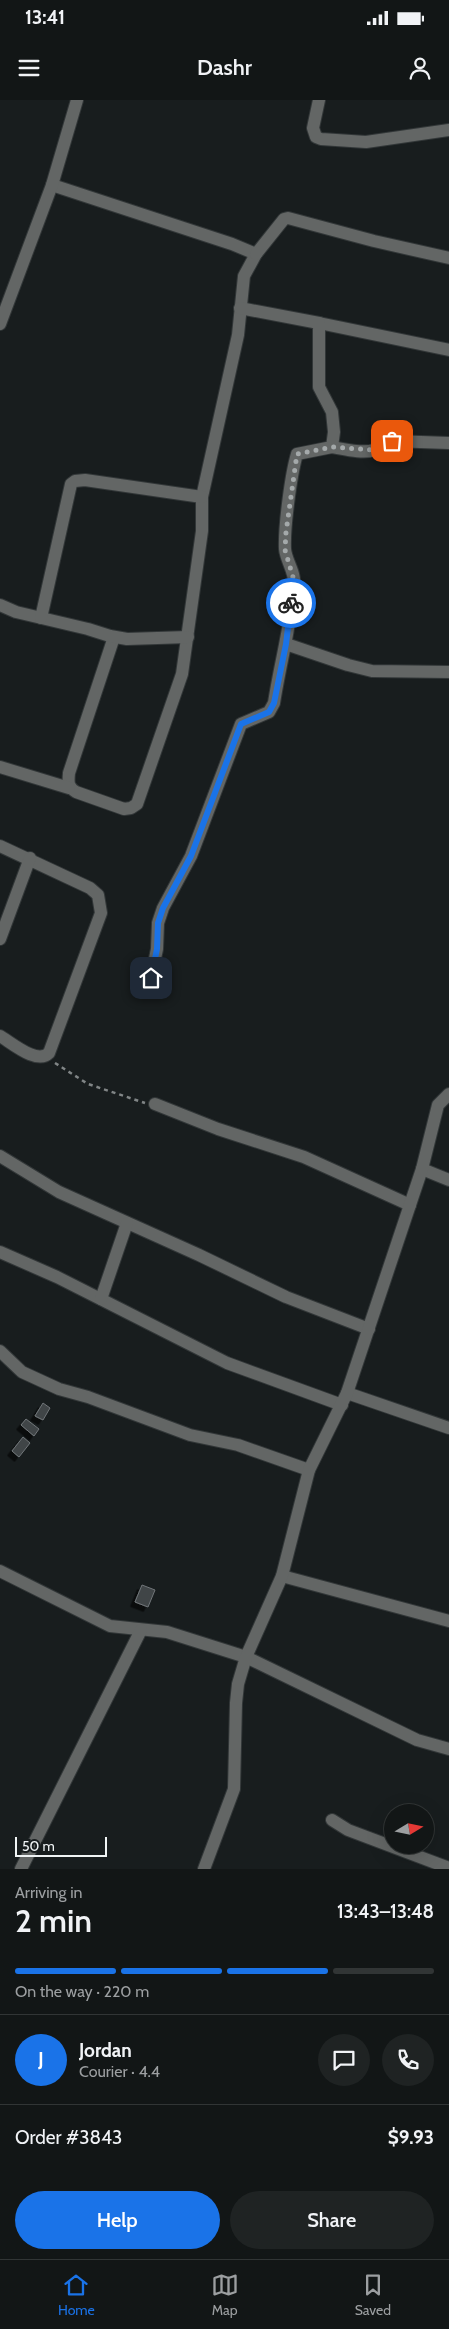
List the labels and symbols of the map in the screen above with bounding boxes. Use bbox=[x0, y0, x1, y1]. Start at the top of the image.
pin bbox=[371, 420, 413, 462]
courier bbox=[266, 578, 316, 628]
pin bbox=[130, 957, 172, 999]
north arrow bbox=[384, 1804, 434, 1854]
scale bar bbox=[15, 1834, 108, 1857]

